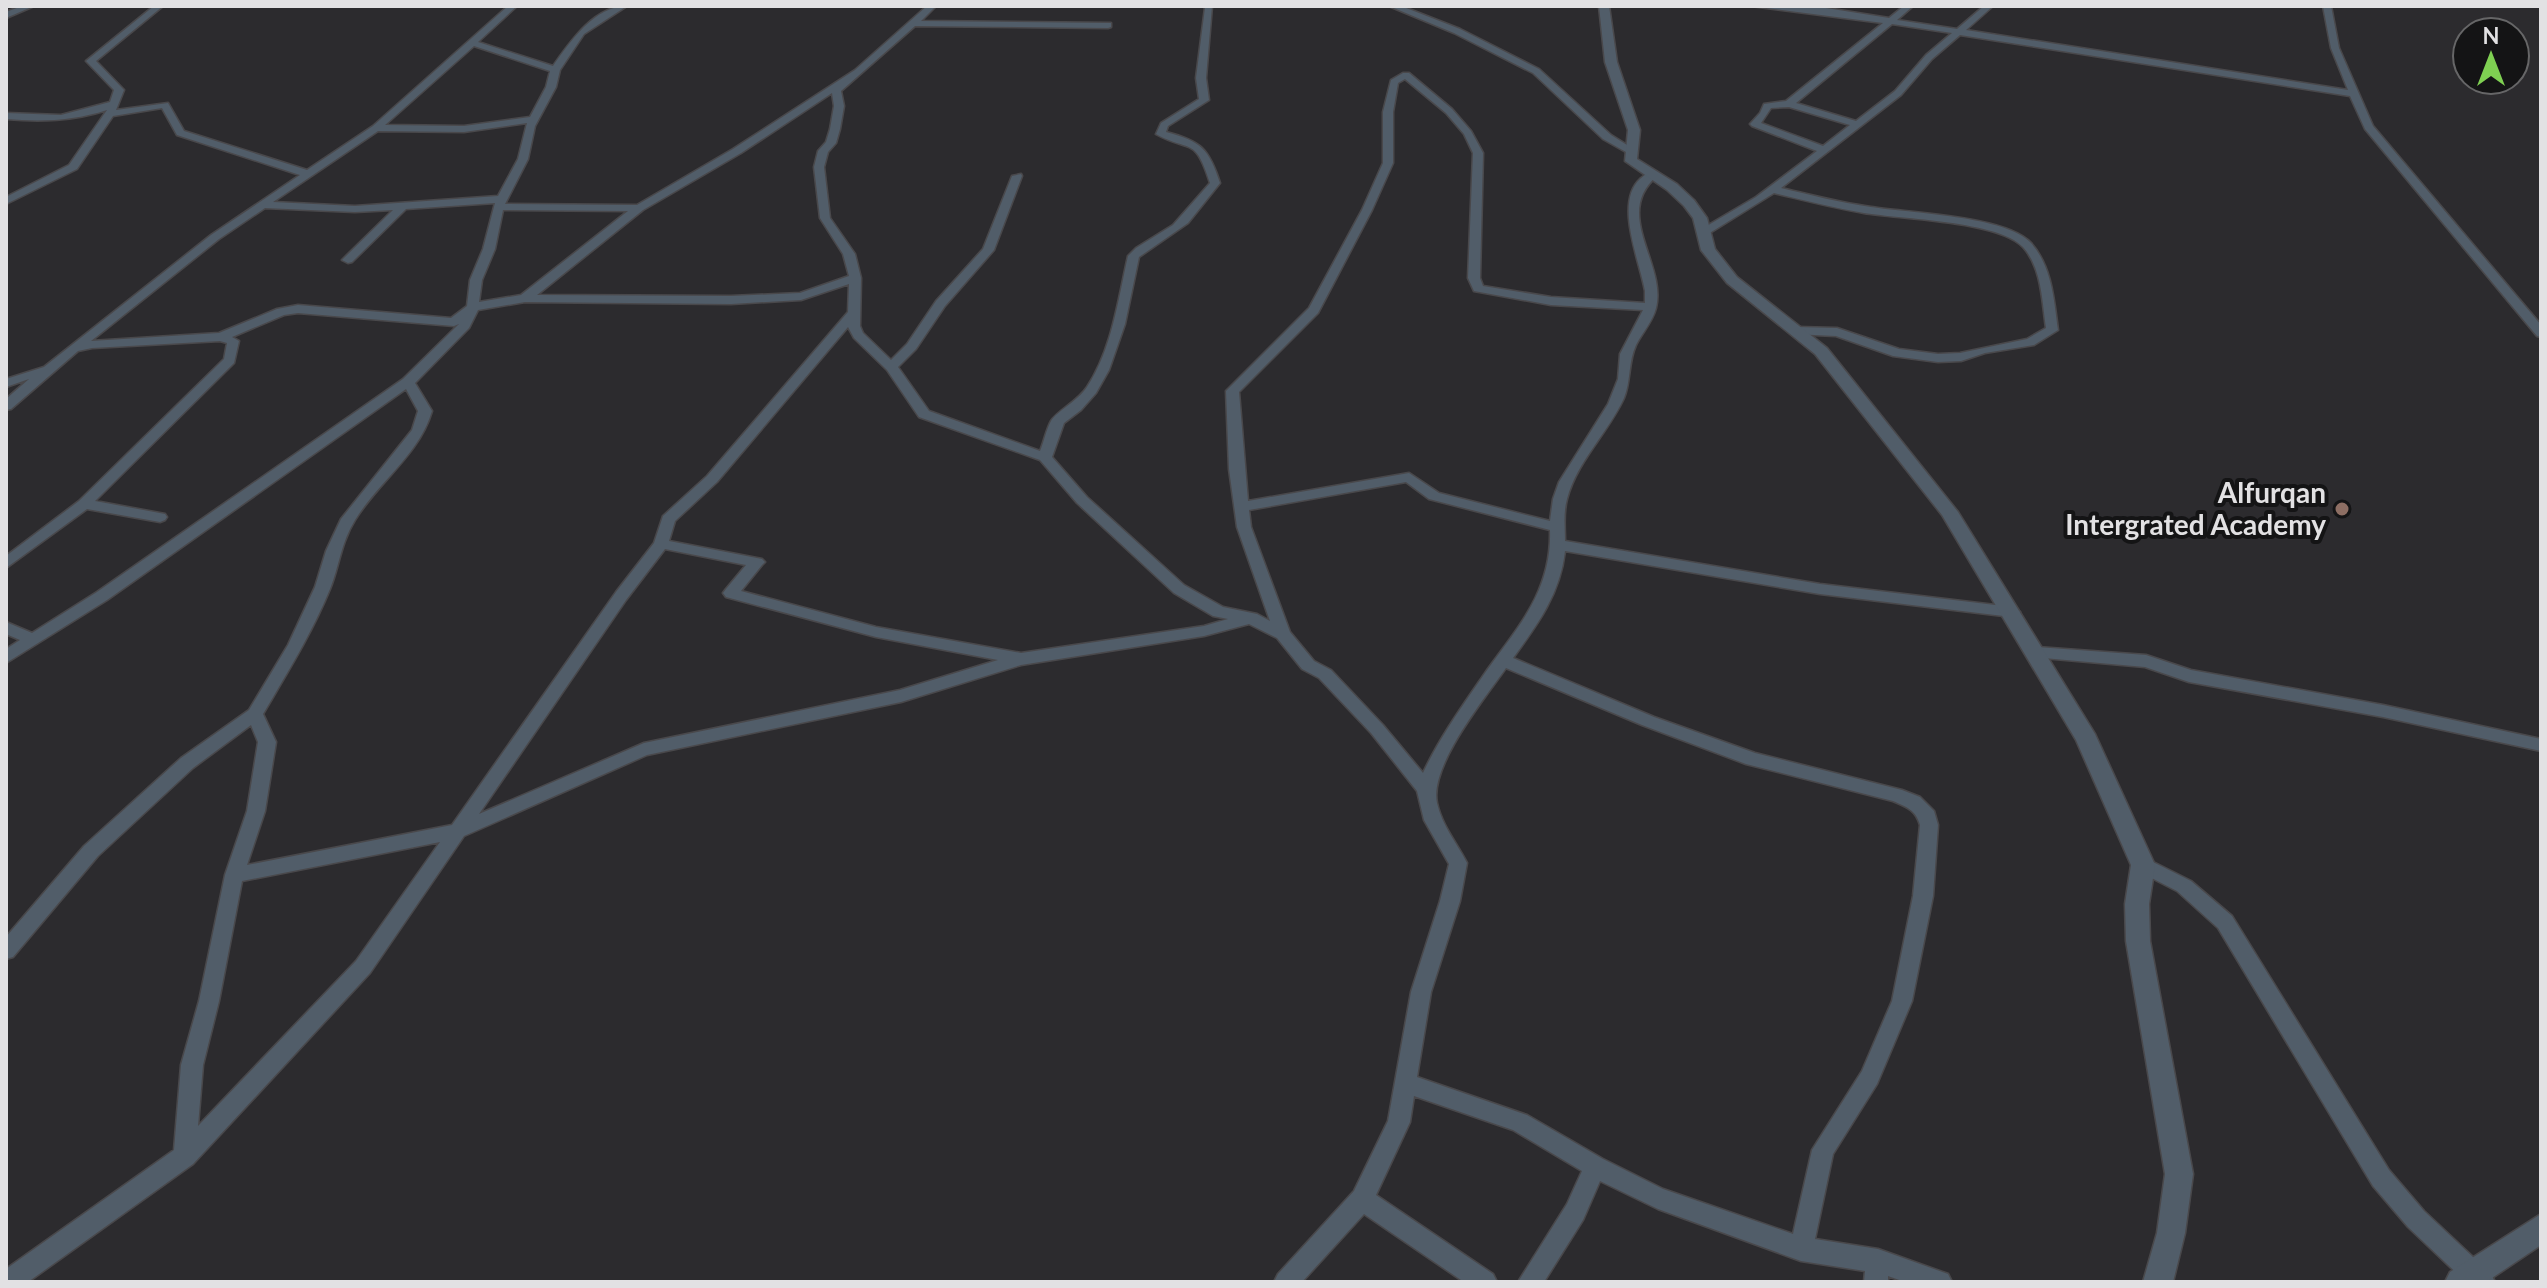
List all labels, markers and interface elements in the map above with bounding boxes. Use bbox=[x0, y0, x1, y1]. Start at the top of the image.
north arrow bbox=[2451, 16, 2531, 96]
text: N bbox=[2483, 22, 2499, 49]
place label: Alfurqan Intergrated Academy bbox=[2065, 475, 2326, 541]
marker: Alfurqan Intergrated Academy bbox=[2333, 500, 2351, 518]

